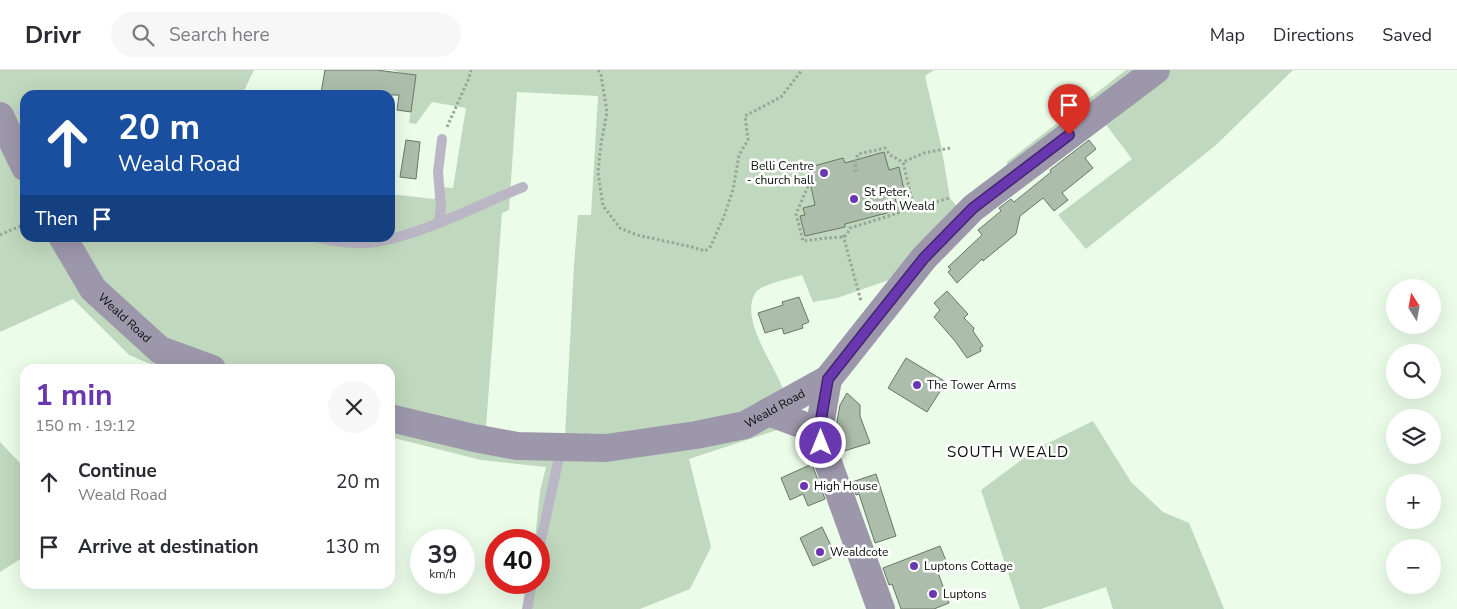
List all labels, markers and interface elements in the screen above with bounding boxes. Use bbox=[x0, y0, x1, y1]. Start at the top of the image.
search box bbox=[111, 12, 461, 57]
text: Drivr bbox=[25, 19, 81, 51]
icon: search bbox=[129, 21, 157, 49]
text: Search here bbox=[169, 22, 270, 48]
text: Map bbox=[1210, 23, 1245, 47]
text: Directions bbox=[1273, 23, 1354, 47]
text: Saved bbox=[1382, 23, 1432, 47]
pin bbox=[1048, 84, 1090, 135]
icon: arrive bbox=[1055, 91, 1083, 119]
text: 20 m bbox=[118, 104, 200, 151]
icon: ahead bbox=[35, 110, 100, 175]
text: Weald Road bbox=[118, 149, 240, 179]
place label: Belli Centre - church hall bbox=[747, 158, 814, 188]
marker: Belli Centre - church hall bbox=[818, 167, 830, 179]
place label: St Peter, South Weald bbox=[864, 184, 935, 214]
marker: St Peter, South Weald bbox=[848, 193, 860, 205]
icon: arrive bbox=[88, 205, 116, 233]
text: Then bbox=[35, 206, 78, 232]
north arrow bbox=[1386, 279, 1441, 334]
map controls bbox=[1386, 279, 1441, 594]
street label: Weald Road bbox=[95, 289, 155, 346]
button: search bbox=[1386, 344, 1441, 399]
text: 1 min bbox=[35, 375, 113, 416]
place label: The Tower Arms bbox=[927, 377, 1016, 393]
marker: The Tower Arms bbox=[911, 379, 923, 391]
button: close bbox=[328, 381, 380, 433]
street label: Weald Road bbox=[742, 385, 808, 432]
button: layers bbox=[1386, 409, 1441, 464]
text: 150 m · 19:12 bbox=[35, 415, 136, 437]
position arrow bbox=[794, 416, 846, 468]
district label: SOUTH WEALD bbox=[947, 442, 1069, 462]
text: Continue bbox=[78, 458, 157, 484]
icon: ahead bbox=[35, 468, 63, 496]
text: 20 m bbox=[336, 469, 380, 495]
button: + bbox=[1386, 474, 1441, 529]
place label: High House bbox=[814, 478, 878, 494]
marker: High House bbox=[798, 480, 810, 492]
text: Weald Road bbox=[78, 484, 167, 506]
speed limit sign: 40 bbox=[485, 529, 550, 594]
icon: arrive bbox=[35, 533, 63, 561]
text: Arrive at destination bbox=[78, 534, 259, 560]
text: 130 m bbox=[325, 534, 380, 560]
text: 39 bbox=[427, 538, 458, 572]
button: − bbox=[1386, 539, 1441, 594]
place label: Wealdcote bbox=[830, 544, 888, 560]
marker: Wealdcote bbox=[814, 546, 826, 558]
place label: Luptons Cottage bbox=[924, 558, 1013, 574]
marker: Luptons Cottage bbox=[908, 560, 920, 572]
text: km/h bbox=[429, 566, 456, 582]
place label: Luptons bbox=[943, 586, 987, 602]
marker: Luptons bbox=[927, 588, 939, 600]

